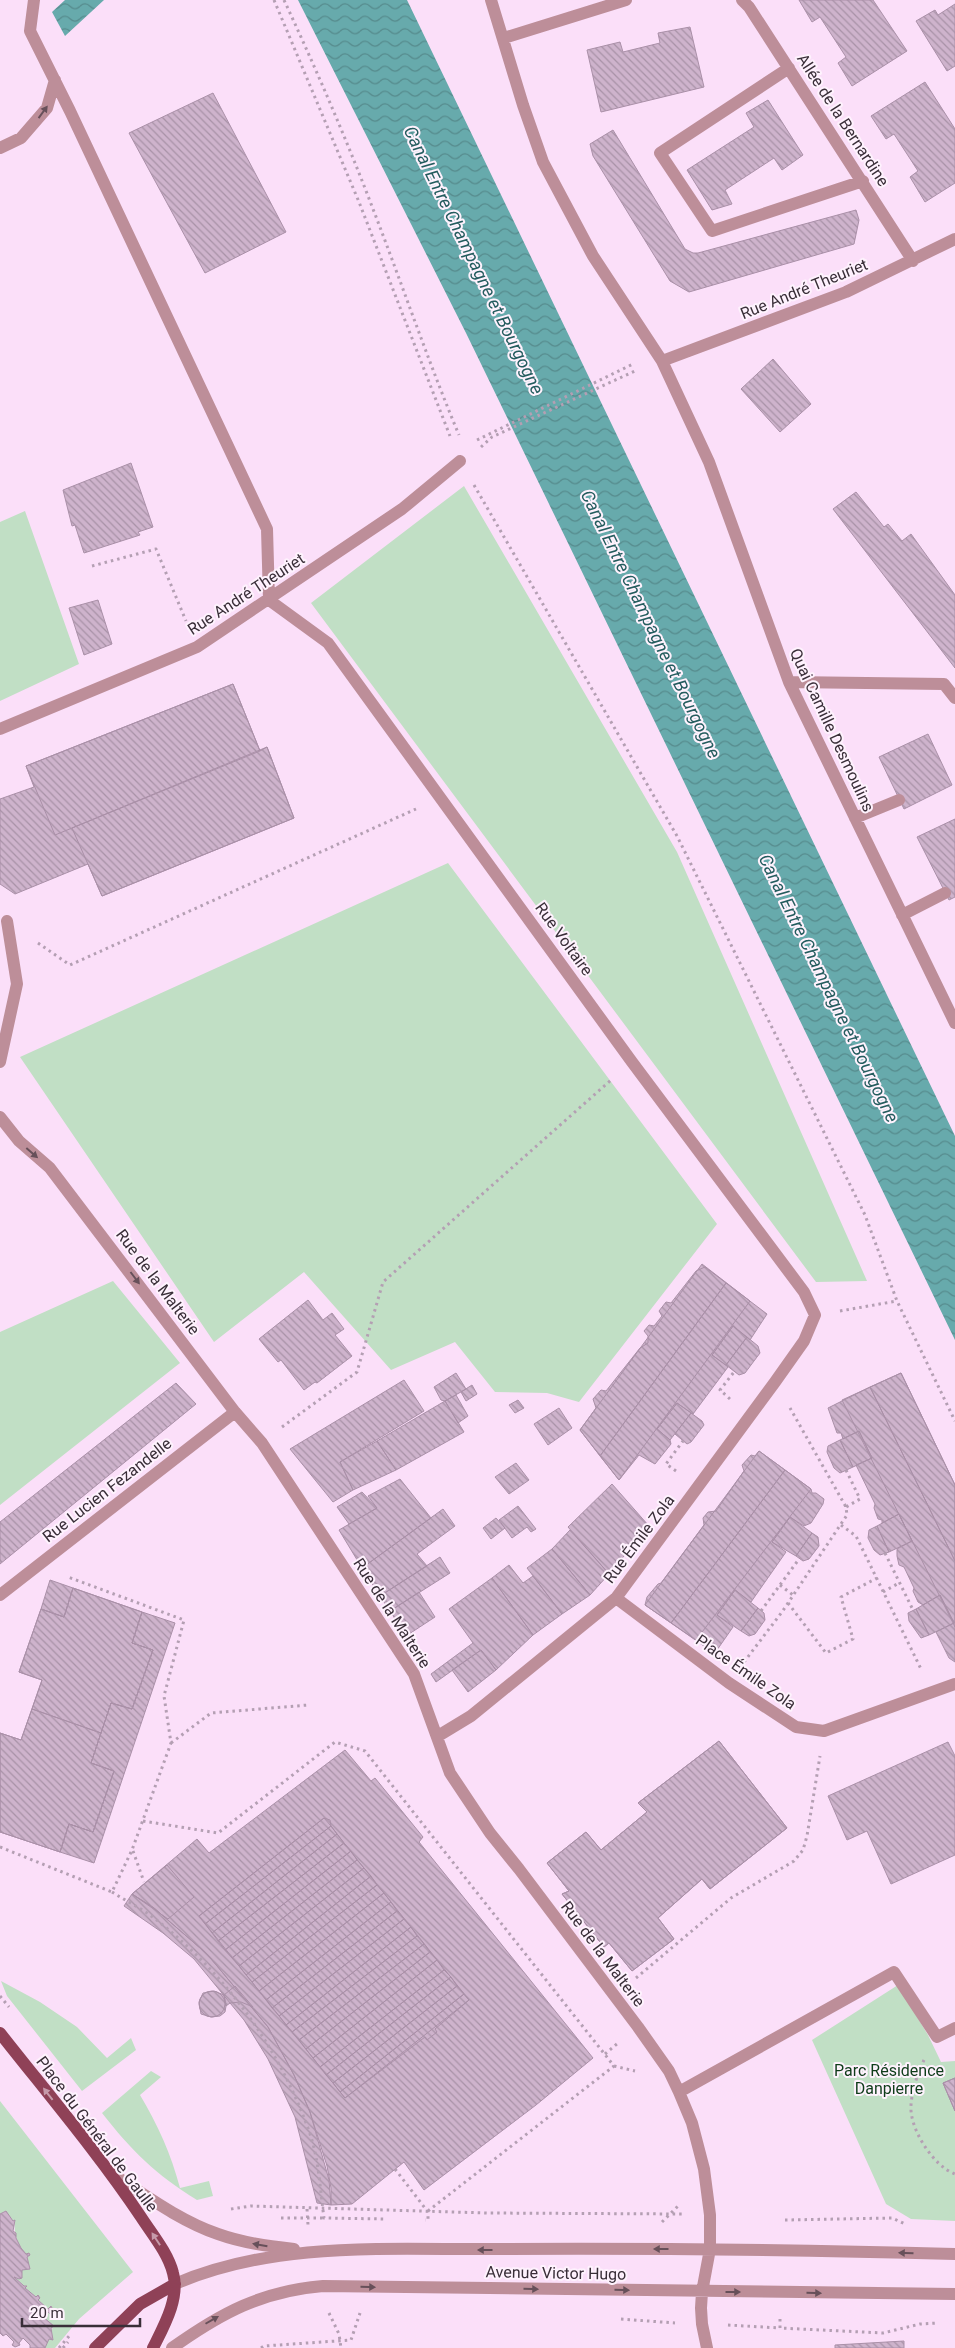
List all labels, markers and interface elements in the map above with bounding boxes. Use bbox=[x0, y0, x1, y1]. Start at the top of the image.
street label: Allée de la Bernardine bbox=[793, 50, 893, 190]
one-way arrow bbox=[38, 105, 48, 119]
water label: Canal Entre Champagne et Bourgogne bbox=[400, 123, 548, 397]
street label: Rue André Theuriet bbox=[738, 255, 870, 323]
water label: Canal Entre Champagne et Bourgogne bbox=[577, 487, 725, 761]
street label: Rue André Theuriet bbox=[184, 549, 308, 639]
street label: Quai Camille Desmoulins bbox=[786, 645, 878, 815]
water label: Canal Entre Champagne et Bourgogne bbox=[755, 851, 903, 1125]
street label: Rue Voltaire bbox=[531, 899, 597, 979]
one-way arrow bbox=[26, 1147, 39, 1158]
street label: Rue de la Malterie bbox=[112, 1225, 204, 1339]
one-way arrow bbox=[129, 1272, 140, 1285]
street label: Rue Lucien Fezandelle bbox=[39, 1434, 175, 1546]
street label: Rue Émile Zola bbox=[600, 1491, 678, 1587]
street label: Rue de la Malterie bbox=[349, 1554, 435, 1672]
street label: Place Émile Zola bbox=[692, 1630, 800, 1714]
street label: Rue de la Malterie bbox=[557, 1897, 649, 2011]
street label: Place du Général de Gaulle bbox=[32, 2052, 162, 2216]
park label: Parc Résidence Danpierre bbox=[834, 2061, 944, 2098]
one-way arrow bbox=[43, 2087, 53, 2101]
one-way arrow bbox=[151, 2233, 161, 2246]
one-way arrow bbox=[252, 2240, 268, 2248]
one-way arrow bbox=[653, 2245, 669, 2253]
one-way arrow bbox=[476, 2246, 492, 2254]
one-way arrow bbox=[898, 2248, 914, 2256]
street label: Avenue Victor Hugo bbox=[486, 2262, 626, 2284]
one-way arrow bbox=[360, 2283, 376, 2291]
one-way arrow bbox=[523, 2285, 539, 2293]
one-way arrow bbox=[614, 2287, 630, 2295]
one-way arrow bbox=[726, 2288, 742, 2296]
one-way arrow bbox=[806, 2289, 822, 2297]
scale bar bbox=[22, 2296, 140, 2328]
text: 20 m bbox=[30, 2304, 64, 2322]
one-way arrow bbox=[206, 2316, 219, 2325]

